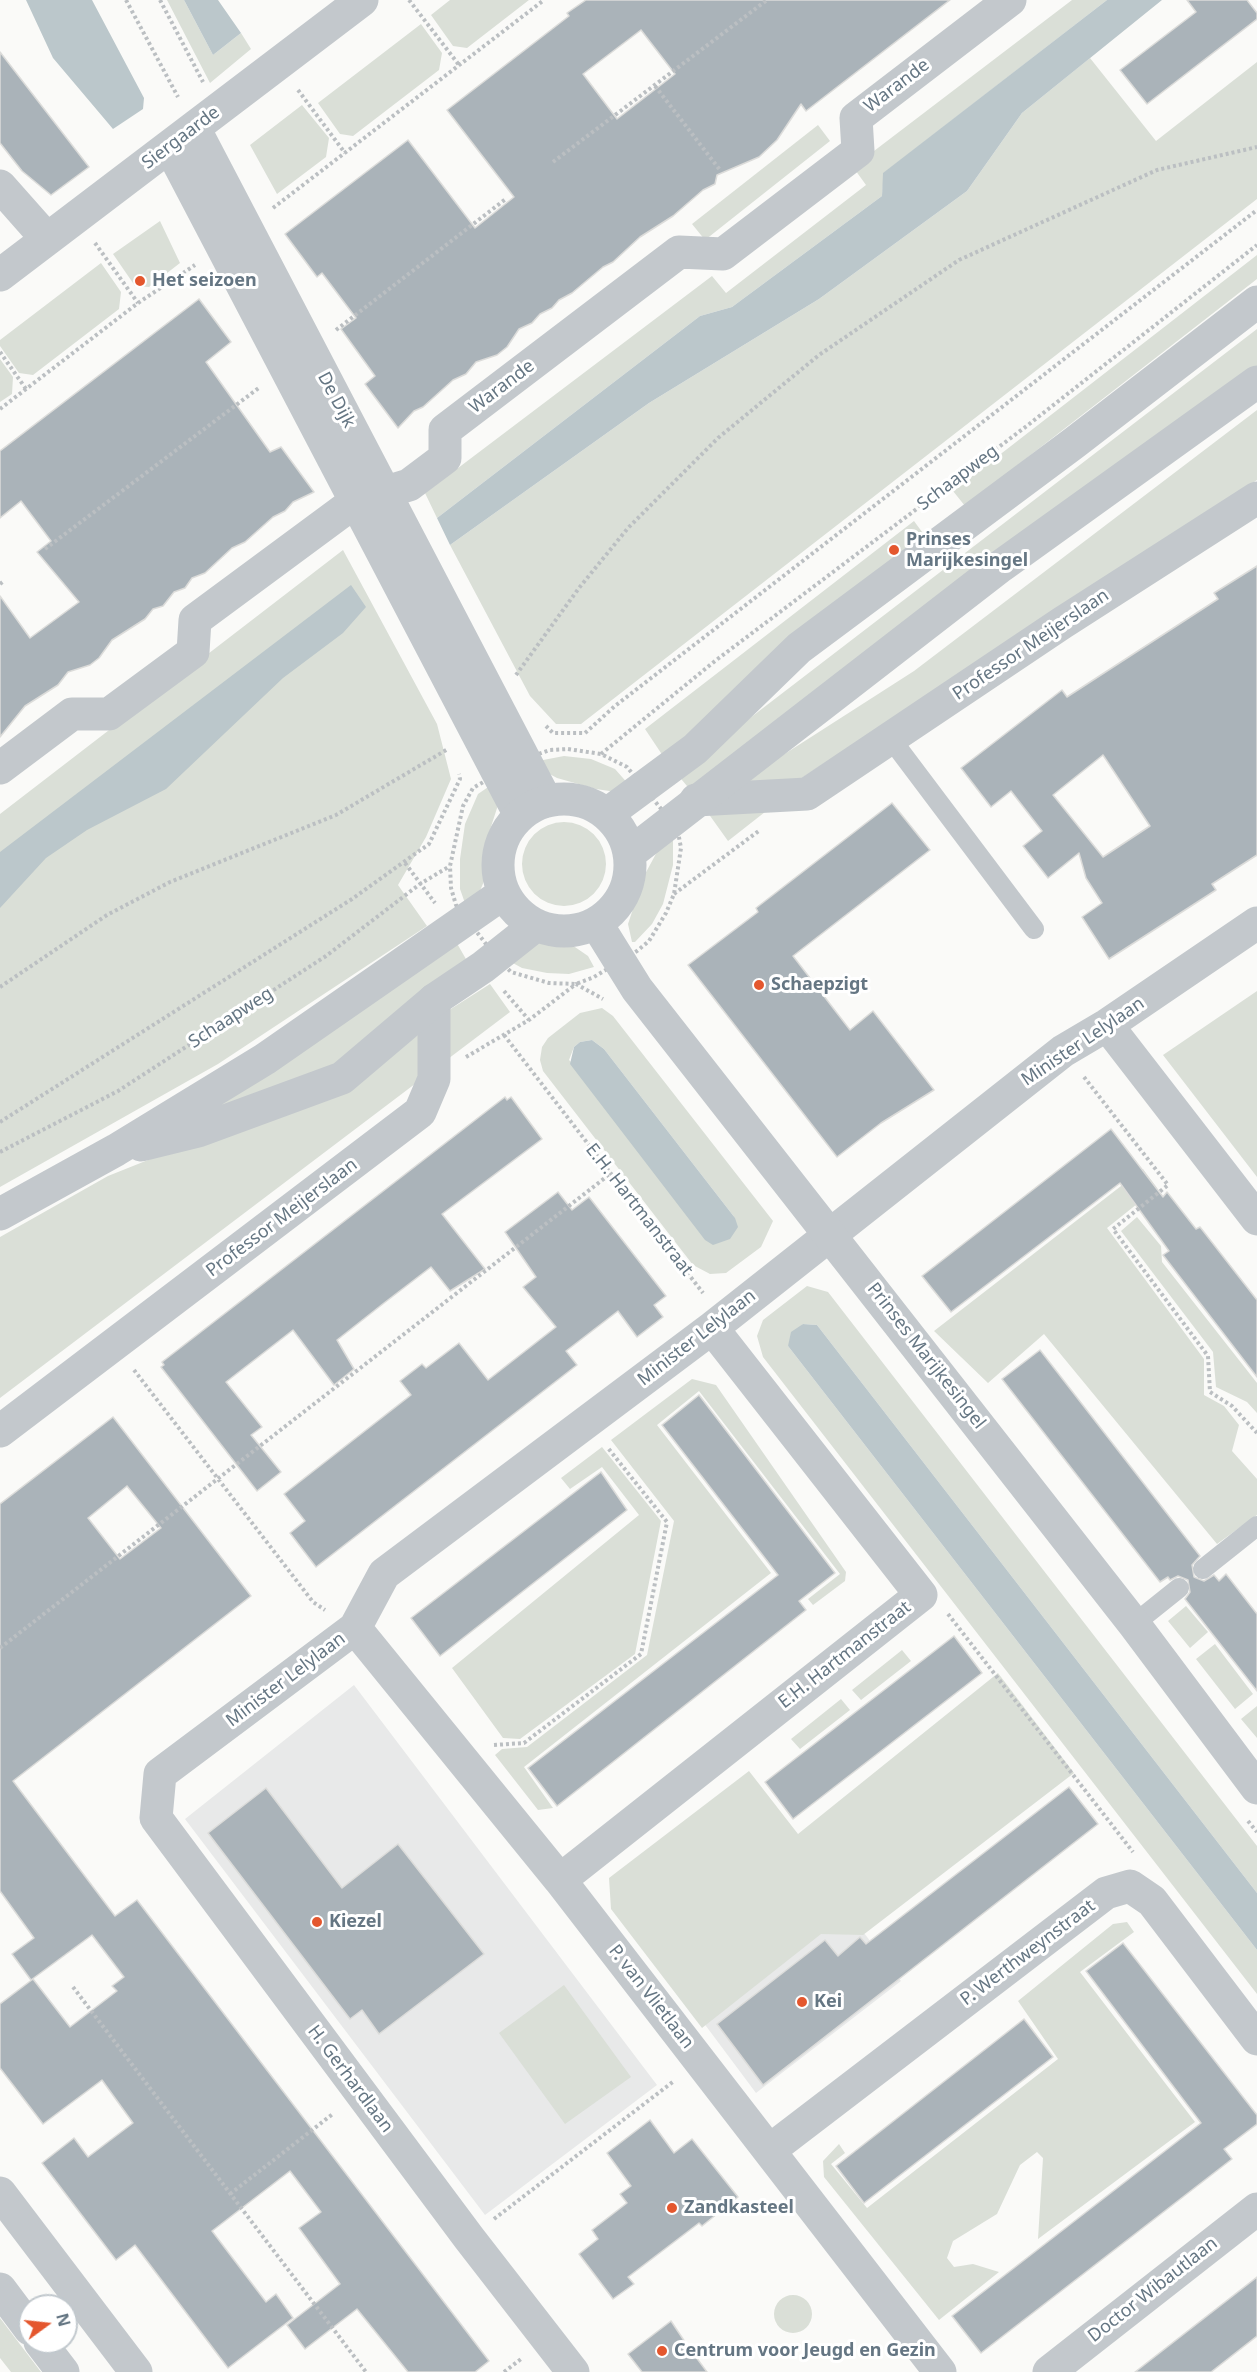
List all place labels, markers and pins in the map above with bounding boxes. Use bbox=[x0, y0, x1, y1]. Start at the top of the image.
place label: Het seizoen bbox=[152, 270, 257, 292]
marker: Het seizoen bbox=[133, 274, 147, 288]
place label: Prinses Marijkesingel bbox=[906, 529, 1028, 572]
marker: Prinses Marijkesingel bbox=[887, 543, 901, 557]
place label: Schaepzigt bbox=[771, 974, 868, 996]
marker: Schaepzigt bbox=[752, 978, 766, 992]
place label: Kiezel bbox=[329, 1911, 382, 1933]
marker: Kiezel bbox=[310, 1915, 324, 1929]
place label: Kei bbox=[814, 1991, 842, 2013]
marker: Kei bbox=[795, 1995, 809, 2009]
place label: Zandkasteel bbox=[684, 2197, 794, 2219]
marker: Zandkasteel bbox=[665, 2201, 679, 2215]
place label: Centrum voor Jeugd en Gezin bbox=[674, 2340, 936, 2362]
marker: Centrum voor Jeugd en Gezin bbox=[655, 2344, 669, 2358]

